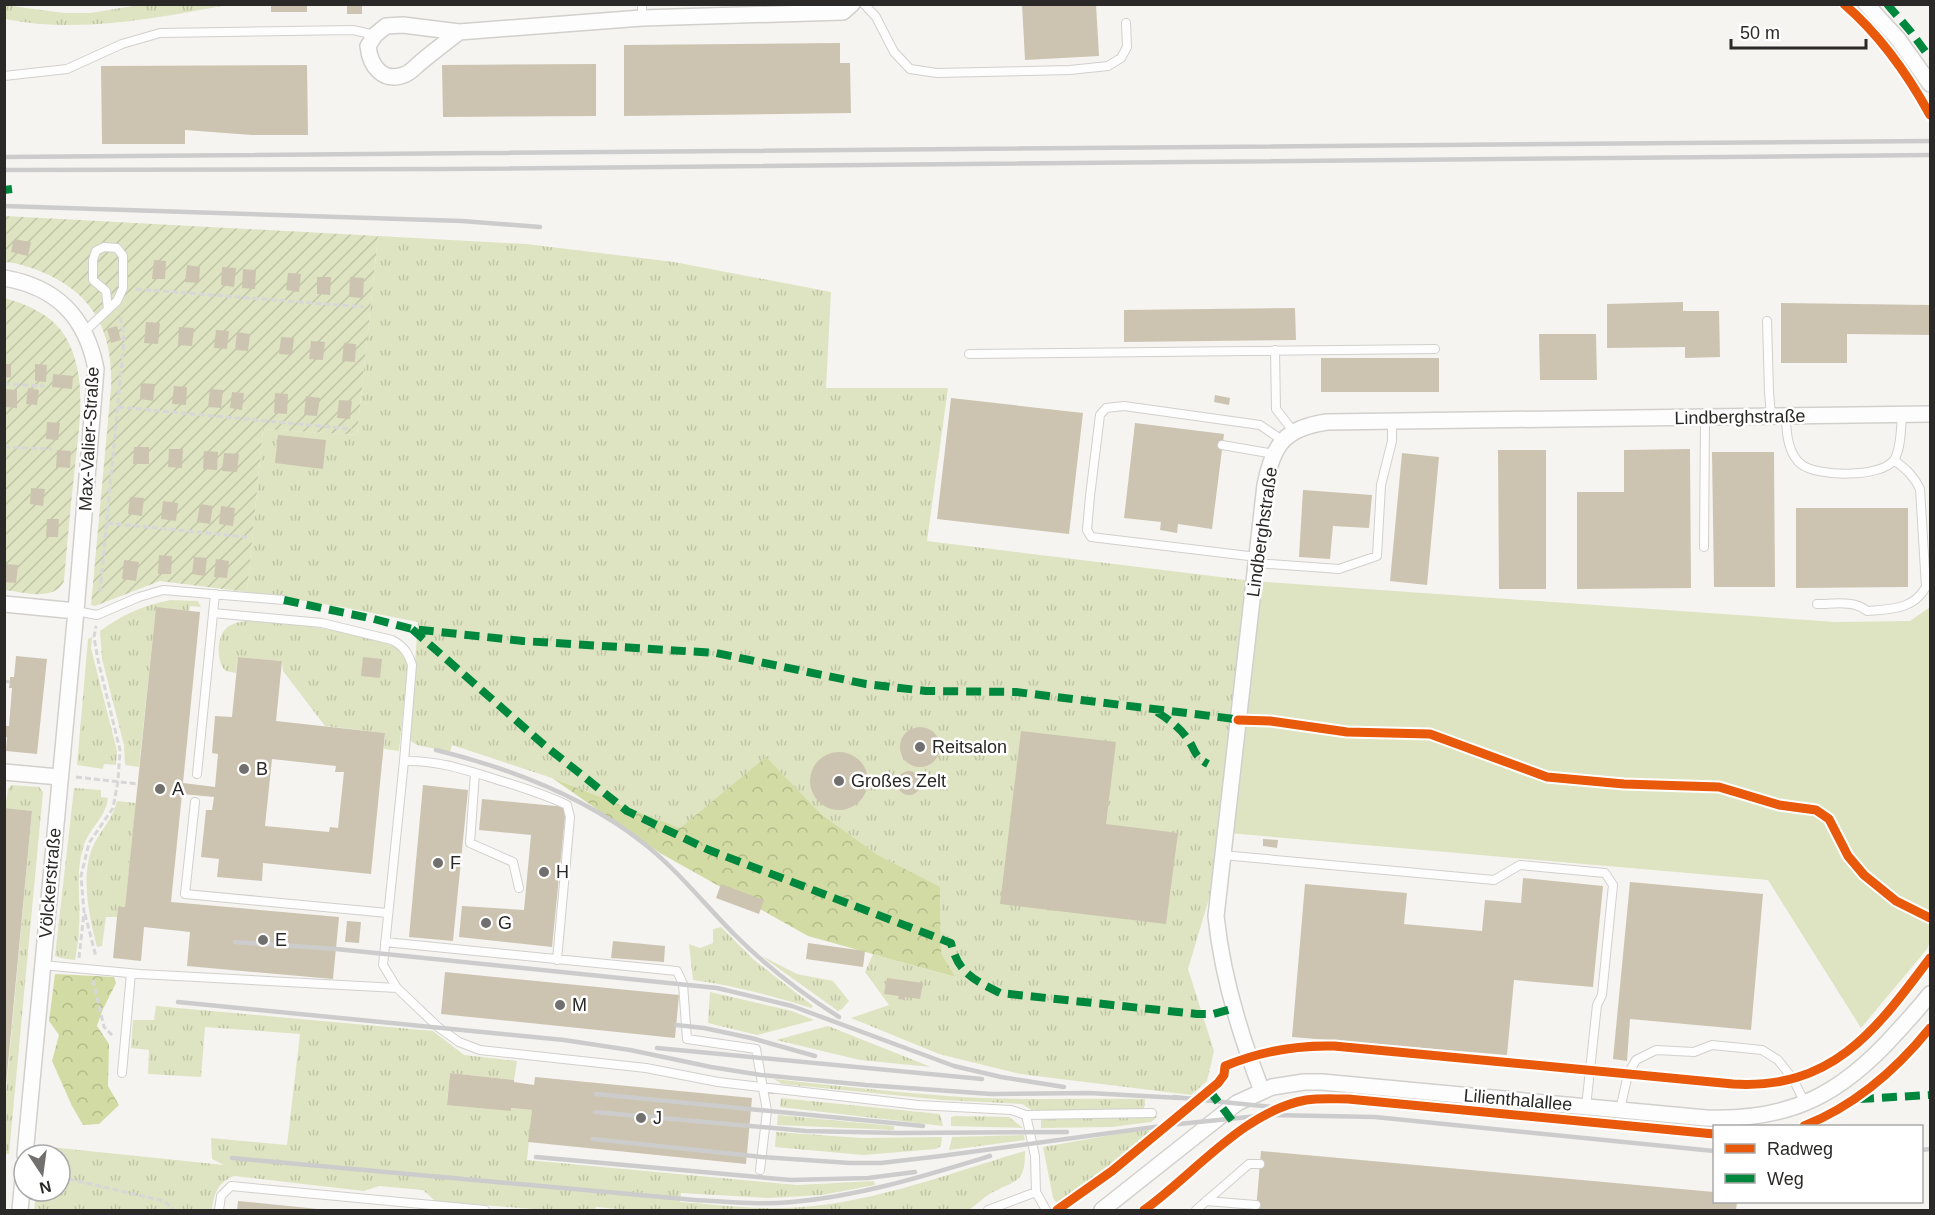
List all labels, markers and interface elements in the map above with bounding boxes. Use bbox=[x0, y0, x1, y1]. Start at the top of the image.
scale bar bbox=[1731, 12, 1866, 50]
text: 50 m bbox=[1740, 23, 1780, 43]
street label: Max-Valier-Straße bbox=[75, 366, 103, 512]
street label: Lindberghstraße bbox=[1674, 406, 1806, 428]
street label: Lindberghstraße bbox=[1243, 466, 1281, 598]
place label: Reitsalon bbox=[932, 737, 1007, 757]
marker: Reitsalon bbox=[913, 740, 927, 754]
place label: B bbox=[256, 759, 268, 779]
marker: B bbox=[237, 762, 251, 776]
place label: Großes Zelt bbox=[851, 771, 946, 791]
marker: Großes Zelt bbox=[832, 774, 846, 788]
place label: A bbox=[172, 779, 184, 799]
marker: A bbox=[153, 782, 167, 796]
street label: Völckerstraße bbox=[35, 827, 65, 939]
place label: F bbox=[450, 853, 461, 873]
marker: F bbox=[431, 856, 445, 870]
place label: H bbox=[556, 862, 569, 882]
marker: H bbox=[537, 865, 551, 879]
place label: G bbox=[498, 913, 512, 933]
marker: G bbox=[479, 916, 493, 930]
place label: E bbox=[275, 930, 287, 950]
marker: E bbox=[256, 933, 270, 947]
place label: M bbox=[572, 995, 587, 1015]
marker: M bbox=[553, 998, 567, 1012]
street label: Lilienthalallee bbox=[1463, 1085, 1573, 1115]
place label: J bbox=[653, 1108, 662, 1128]
marker: J bbox=[634, 1111, 648, 1125]
legend bbox=[1713, 1125, 1923, 1203]
text: Radweg bbox=[1767, 1139, 1833, 1159]
north arrow bbox=[12, 1143, 72, 1203]
text: Weg bbox=[1767, 1169, 1804, 1189]
text: N bbox=[38, 1178, 53, 1197]

